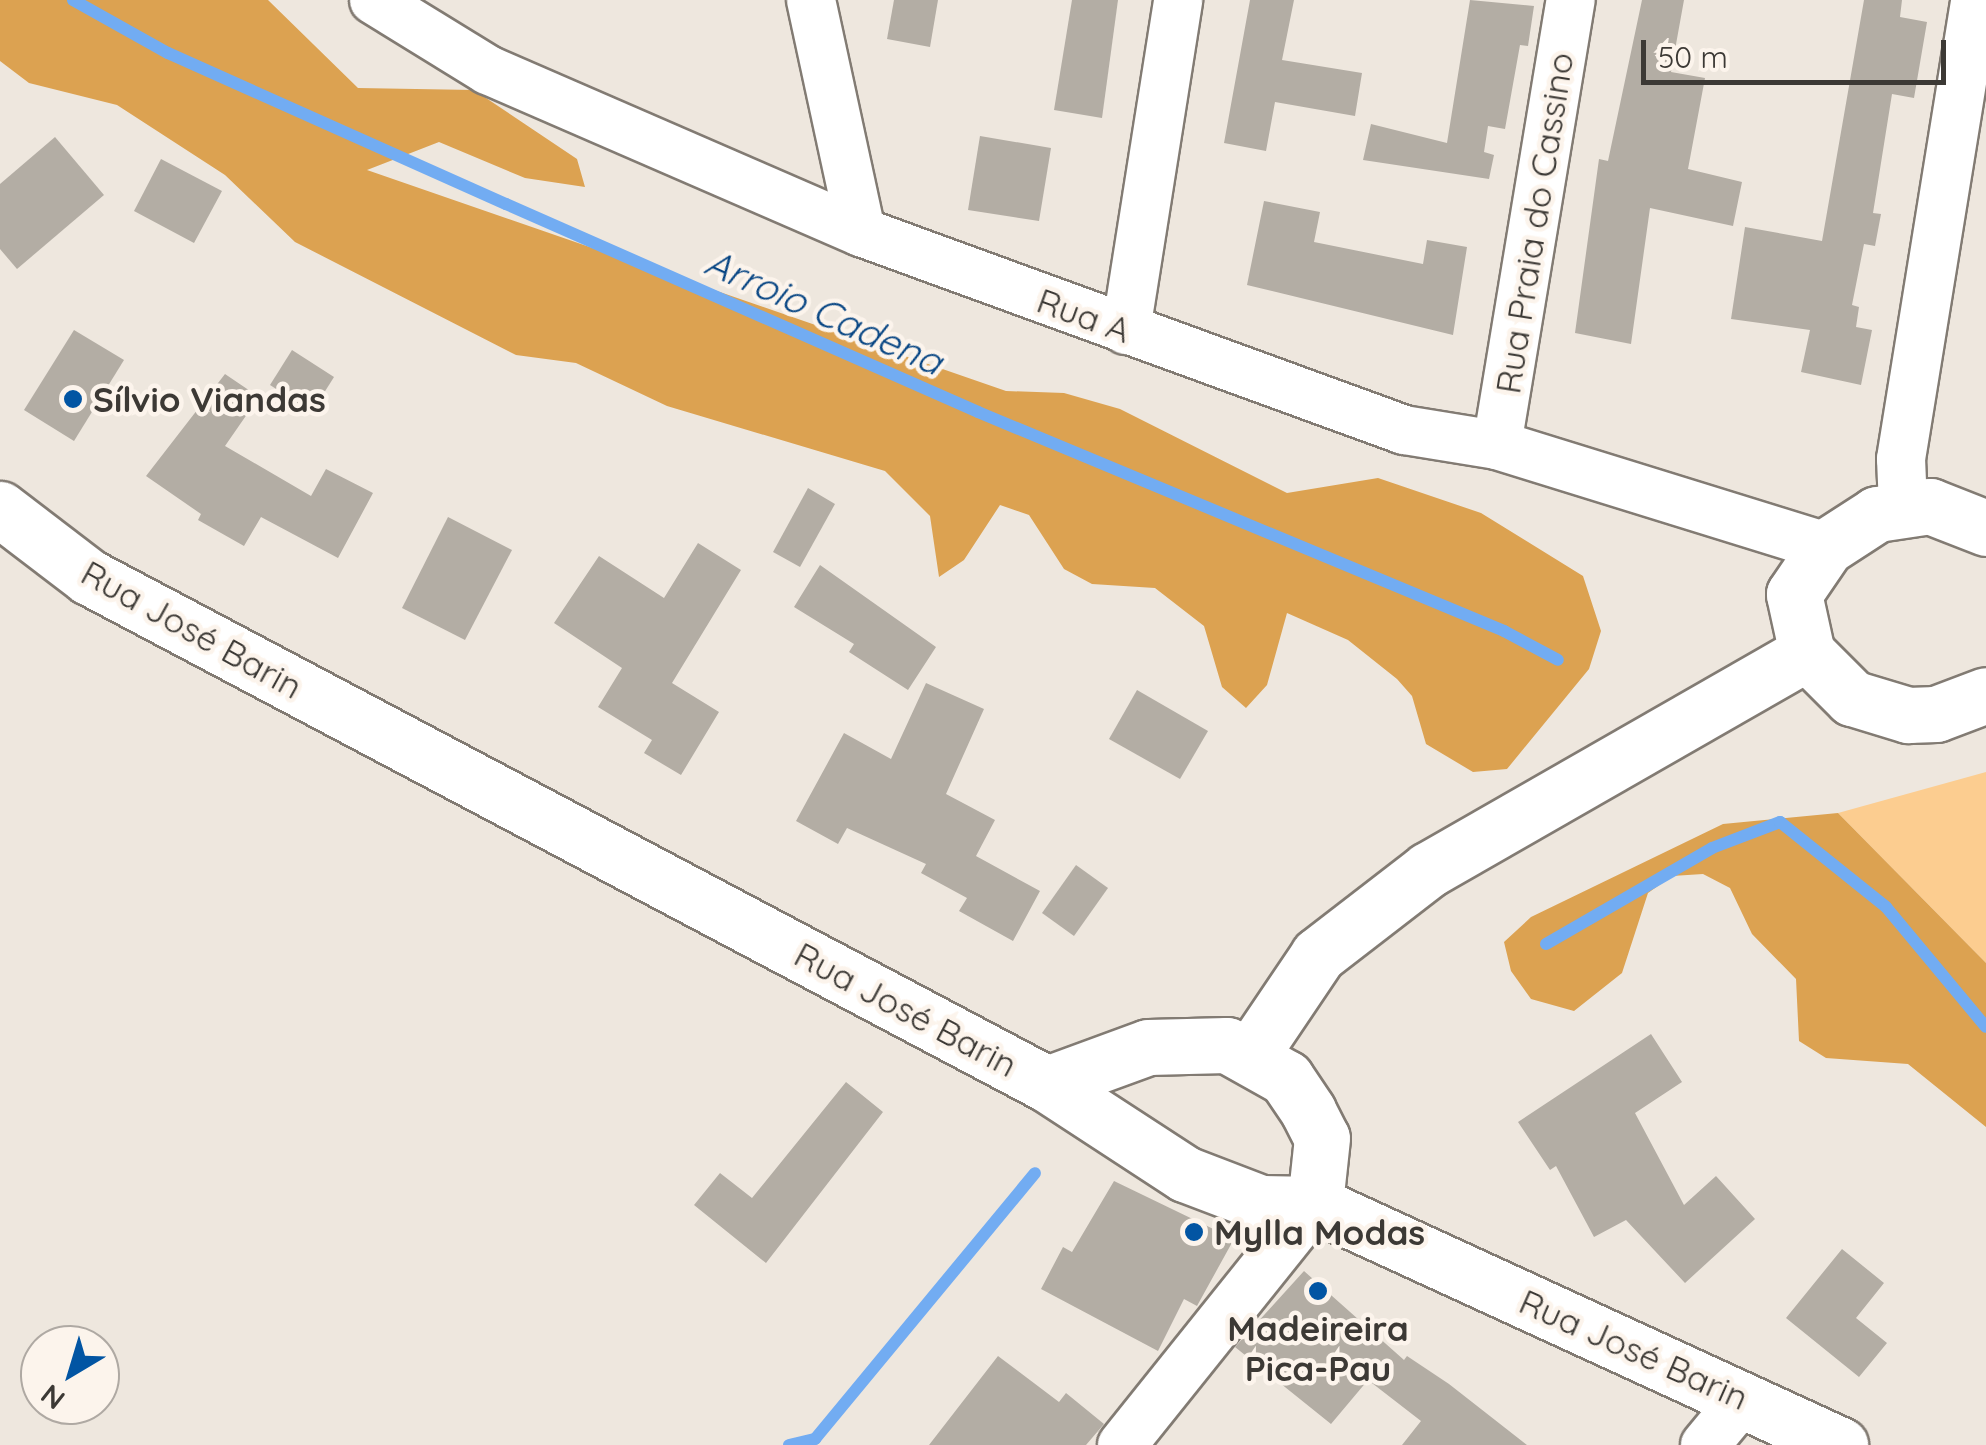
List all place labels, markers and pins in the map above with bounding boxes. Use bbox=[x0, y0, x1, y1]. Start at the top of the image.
place label: Sílvio Viandas bbox=[93, 378, 326, 420]
marker: Sílvio Viandas bbox=[62, 388, 84, 410]
place label: Mylla Modas bbox=[1214, 1211, 1425, 1253]
marker: Mylla Modas bbox=[1183, 1221, 1205, 1243]
marker: Madeireira Pica-Pau bbox=[1307, 1280, 1329, 1302]
place label: Madeireira Pica-Pau bbox=[1227, 1307, 1409, 1389]

